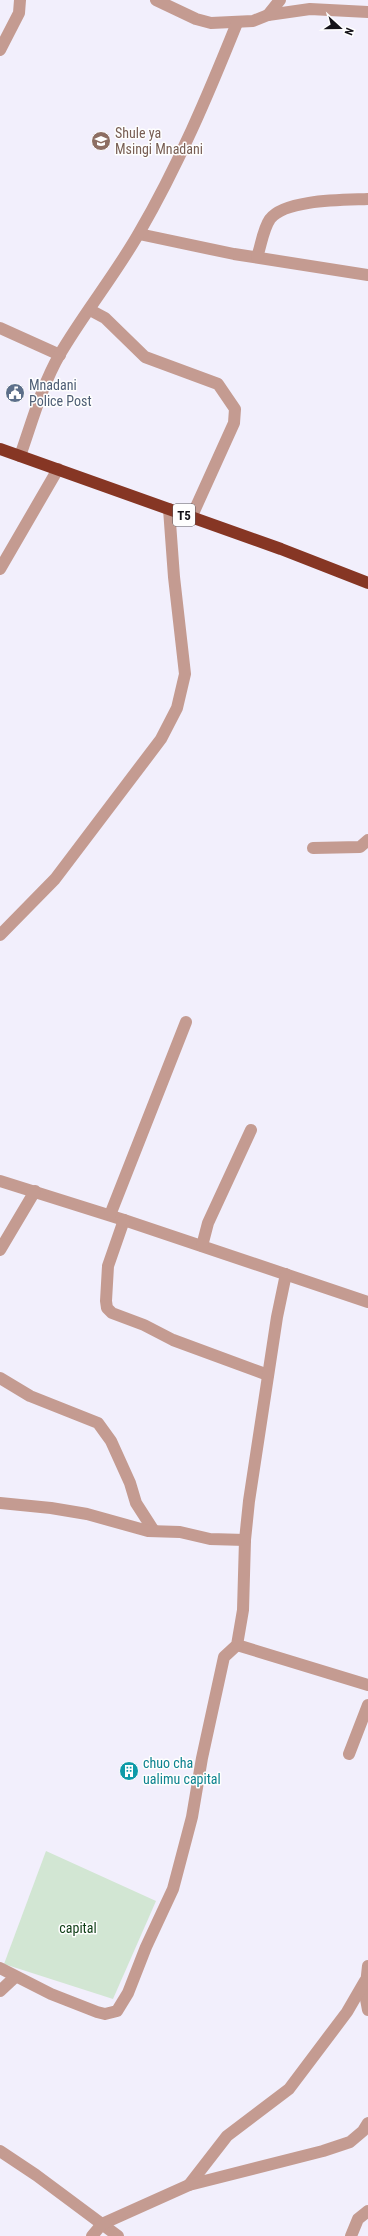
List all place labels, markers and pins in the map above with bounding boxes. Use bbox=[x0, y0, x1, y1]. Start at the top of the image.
place label: Shule ya Msingi Mnadani bbox=[115, 125, 203, 157]
school or university icon: Shule ya Msingi Mnadani bbox=[90, 130, 112, 152]
place label: Mnadani Police Post bbox=[29, 377, 92, 409]
public building icon: Mnadani Police Post bbox=[4, 382, 26, 404]
place label: chuo cha ualimu capital bbox=[143, 1755, 221, 1787]
building icon: chuo cha ualimu capital bbox=[118, 1760, 140, 1782]

